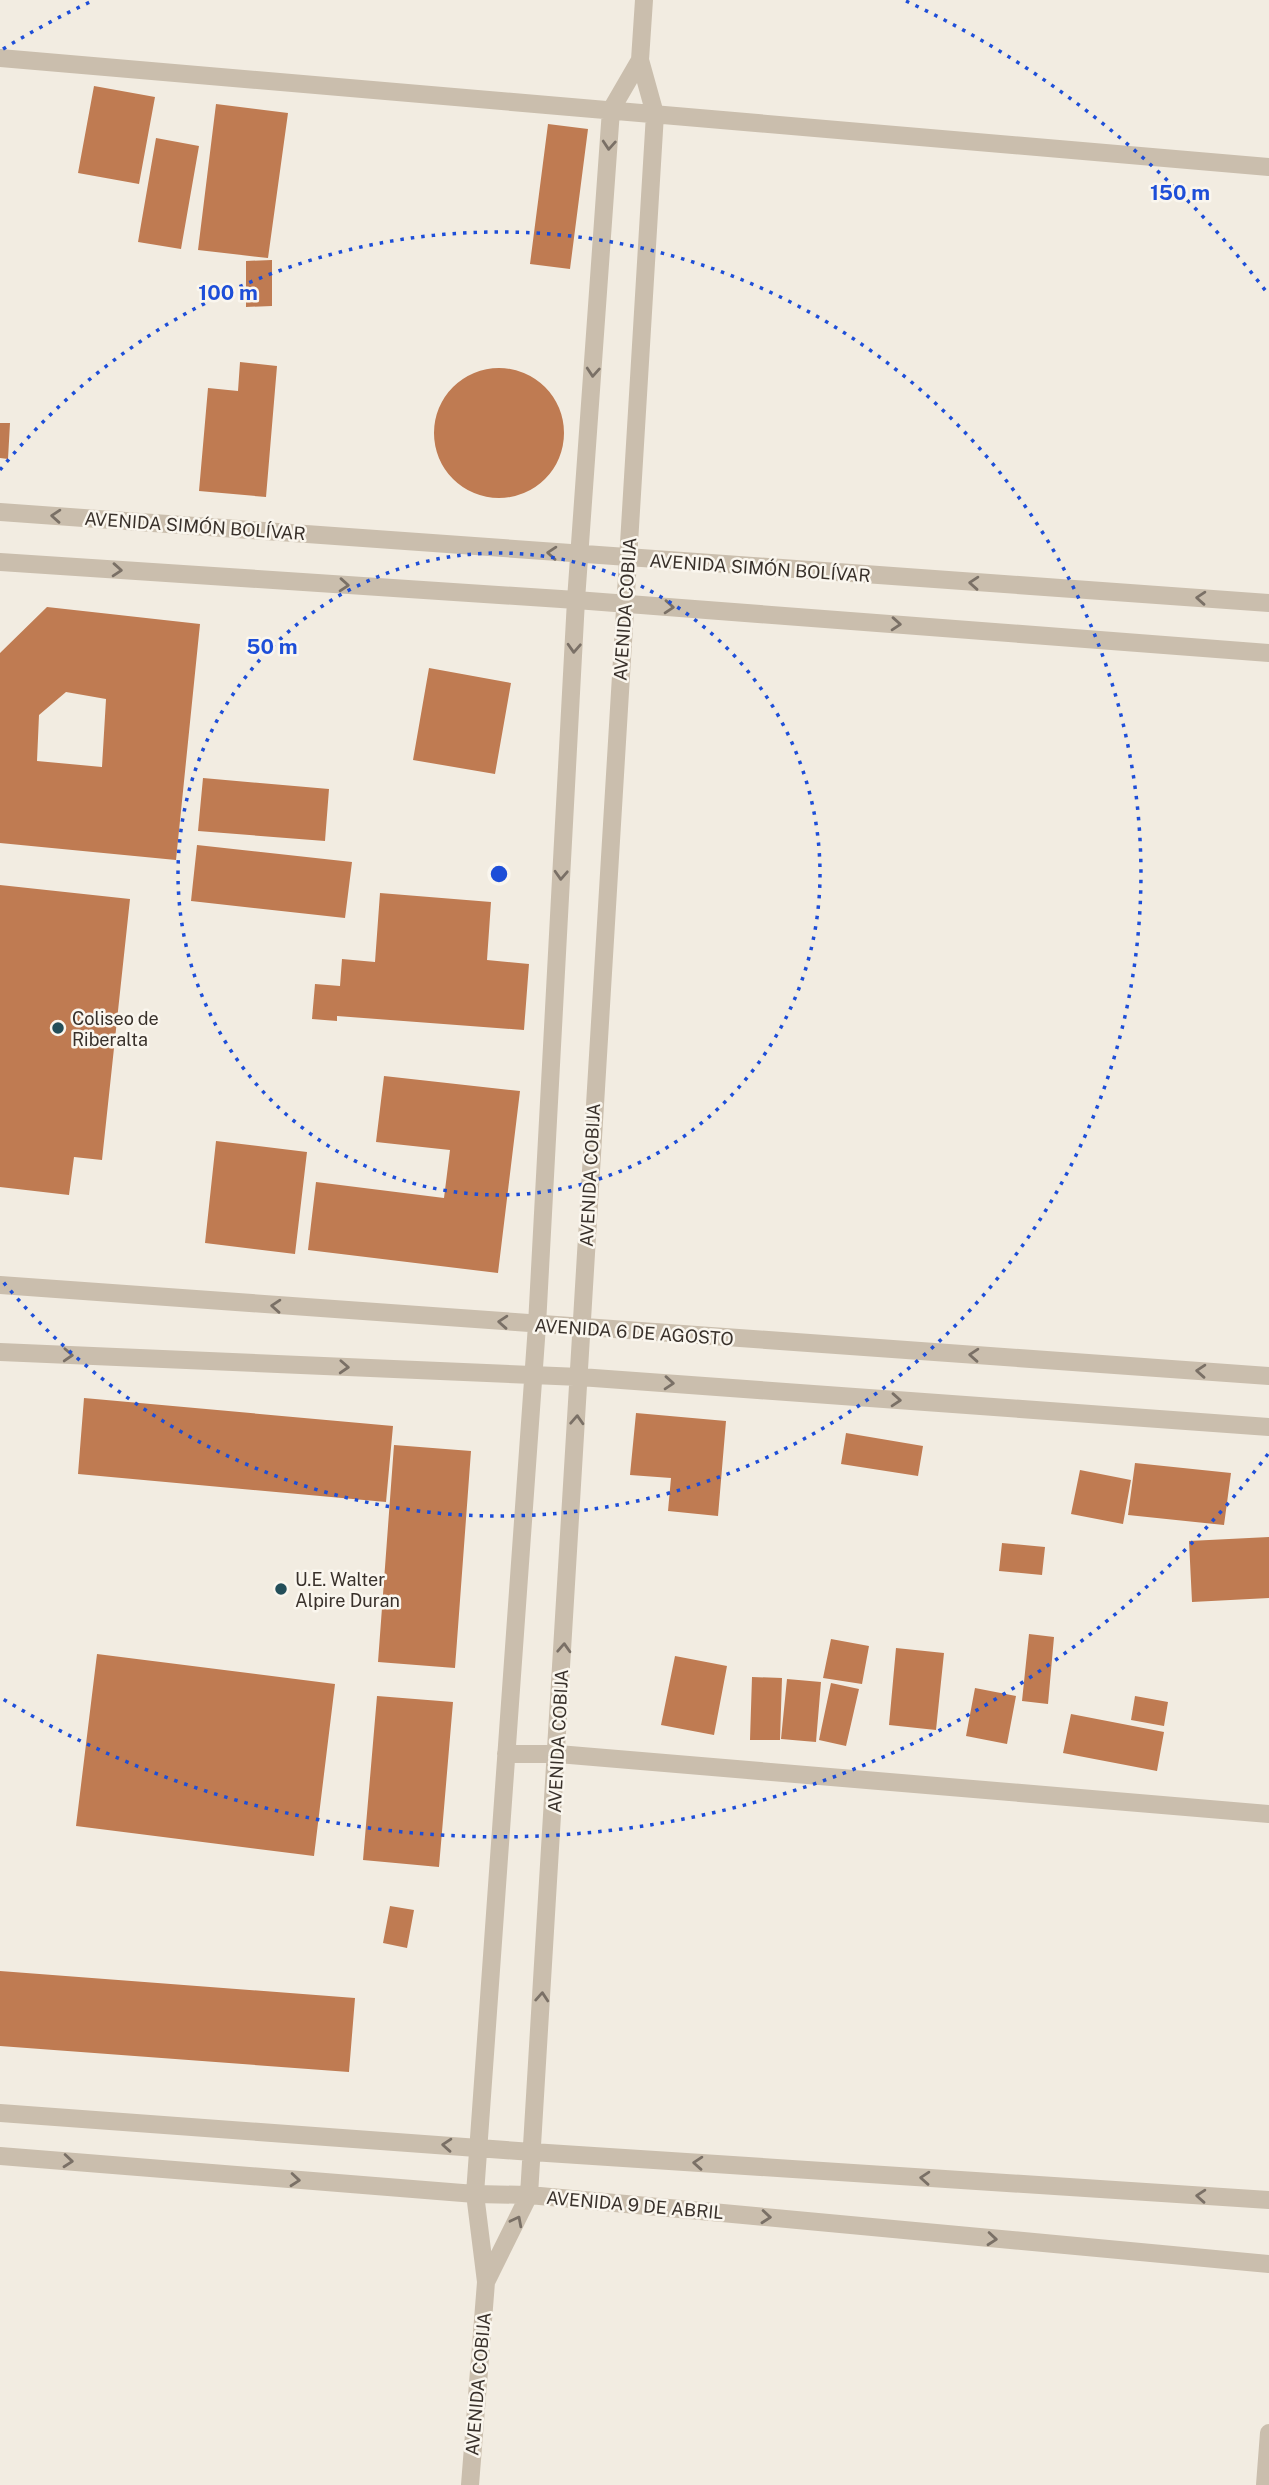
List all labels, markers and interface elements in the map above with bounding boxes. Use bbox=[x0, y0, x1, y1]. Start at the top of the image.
one-way arrow bbox=[602, 140, 617, 151]
text: 150 m bbox=[1150, 180, 1210, 205]
text: 100 m bbox=[198, 280, 258, 305]
one-way arrow bbox=[586, 367, 601, 378]
street label: AVENIDA SIMÓN BOLÍVAR bbox=[84, 507, 306, 544]
one-way arrow bbox=[50, 509, 61, 524]
street label: AVENIDA COBIJA bbox=[610, 536, 641, 682]
one-way arrow bbox=[546, 546, 557, 561]
street label: AVENIDA SIMÓN BOLÍVAR bbox=[649, 549, 871, 586]
one-way arrow bbox=[112, 562, 123, 577]
one-way arrow bbox=[968, 576, 979, 591]
one-way arrow bbox=[339, 577, 350, 592]
one-way arrow bbox=[1195, 591, 1206, 606]
one-way arrow bbox=[664, 599, 675, 614]
one-way arrow bbox=[890, 617, 901, 632]
text: 50 m bbox=[246, 634, 298, 659]
one-way arrow bbox=[566, 643, 581, 654]
centre of rings bbox=[487, 862, 511, 886]
one-way arrow bbox=[554, 870, 569, 881]
place label: Coliseo de Riberalta bbox=[72, 1008, 159, 1050]
marker: Coliseo de Riberalta bbox=[50, 1020, 66, 1036]
street label: AVENIDA COBIJA bbox=[576, 1102, 604, 1247]
one-way arrow bbox=[270, 1299, 281, 1314]
one-way arrow bbox=[497, 1315, 508, 1330]
street label: AVENIDA 6 DE AGOSTO bbox=[534, 1315, 734, 1349]
one-way arrow bbox=[63, 1347, 74, 1362]
one-way arrow bbox=[968, 1348, 979, 1363]
one-way arrow bbox=[339, 1359, 350, 1374]
one-way arrow bbox=[1195, 1364, 1206, 1379]
one-way arrow bbox=[664, 1375, 675, 1390]
one-way arrow bbox=[891, 1392, 902, 1407]
one-way arrow bbox=[570, 1415, 585, 1426]
place label: U.E. Walter Alpire Duran bbox=[295, 1569, 400, 1611]
marker: U.E. Walter Alpire Duran bbox=[273, 1581, 289, 1597]
one-way arrow bbox=[556, 1642, 571, 1653]
street label: AVENIDA COBIJA bbox=[544, 1668, 572, 1813]
one-way arrow bbox=[534, 1991, 549, 2002]
one-way arrow bbox=[441, 2138, 452, 2153]
one-way arrow bbox=[63, 2153, 74, 2168]
one-way arrow bbox=[692, 2156, 703, 2171]
one-way arrow bbox=[919, 2171, 930, 2186]
one-way arrow bbox=[290, 2172, 301, 2187]
street label: AVENIDA 9 DE ABRIL bbox=[545, 2187, 725, 2223]
one-way arrow bbox=[1195, 2189, 1206, 2204]
one-way arrow bbox=[760, 2210, 771, 2225]
one-way arrow bbox=[508, 2216, 522, 2228]
one-way arrow bbox=[986, 2231, 998, 2246]
street label: AVENIDA COBIJA bbox=[461, 2311, 495, 2457]

